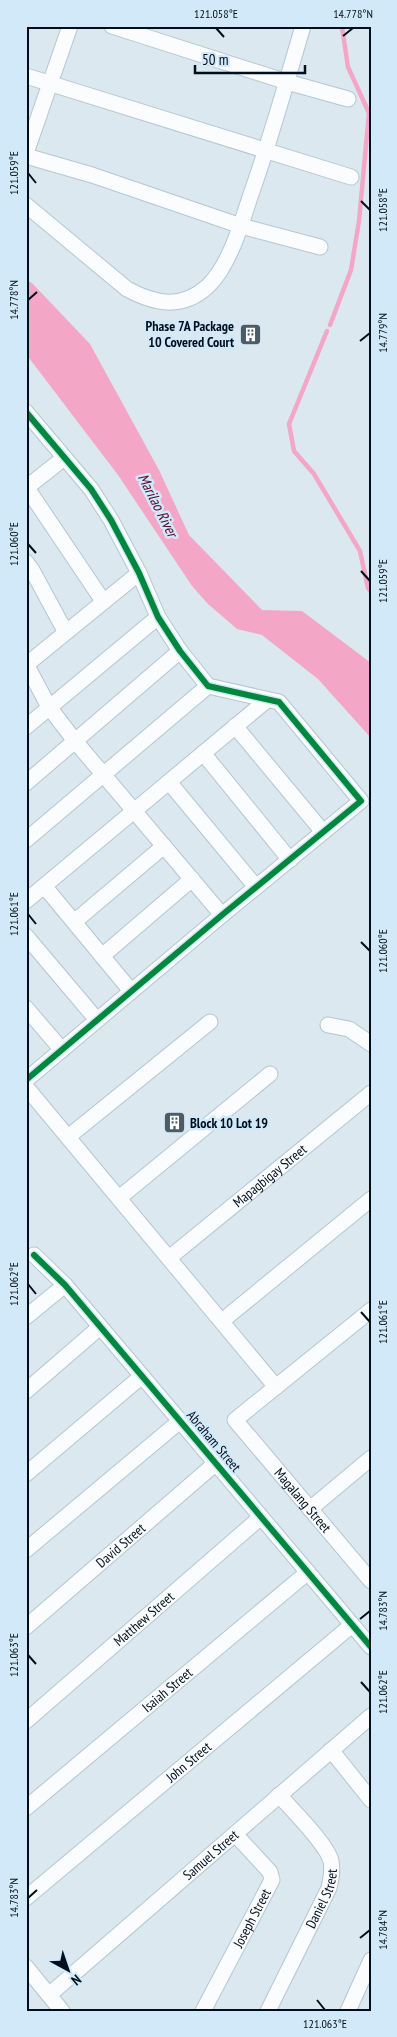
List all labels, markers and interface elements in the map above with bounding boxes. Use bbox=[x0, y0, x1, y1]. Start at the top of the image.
text: 121.058°E bbox=[194, 6, 238, 21]
text: 14.778°N bbox=[333, 6, 373, 21]
scale bar bbox=[195, 42, 304, 74]
text: 50 m bbox=[202, 50, 228, 69]
text: 121.059°E bbox=[6, 151, 21, 195]
text: 121.058°E bbox=[375, 188, 390, 232]
text: 14.778°N bbox=[6, 280, 21, 320]
text: 14.779°N bbox=[375, 313, 390, 353]
place label: Phase 7A Package 10 Covered Court bbox=[145, 317, 234, 351]
building icon: Phase 7A Package 10 Covered Court bbox=[238, 322, 262, 346]
water label: Marilao River bbox=[134, 470, 183, 542]
text: 121.060°E bbox=[6, 522, 21, 566]
text: 121.059°E bbox=[375, 559, 390, 603]
text: 121.061°E bbox=[6, 892, 21, 936]
text: 121.060°E bbox=[375, 929, 390, 973]
building icon: Block 10 Lot 19 bbox=[162, 1111, 186, 1135]
place label: Block 10 Lot 19 bbox=[190, 1114, 268, 1132]
street label: Mapagbigay Street bbox=[229, 1140, 310, 1211]
text: 121.062°E bbox=[6, 1262, 21, 1306]
text: 121.061°E bbox=[375, 1300, 390, 1344]
street label: Abraham Street bbox=[183, 1407, 245, 1476]
street label: Magalang Street bbox=[270, 1464, 335, 1536]
street label: David Street bbox=[92, 1519, 149, 1572]
street label: Matthew Street bbox=[110, 1588, 178, 1650]
text: 14.783°N bbox=[375, 1591, 390, 1631]
text: 121.063°E bbox=[6, 1633, 21, 1677]
street label: Isaiah Street bbox=[138, 1664, 196, 1716]
text: 121.062°E bbox=[375, 1670, 390, 1714]
street label: John Street bbox=[161, 1738, 215, 1787]
street label: Samuel Street bbox=[179, 1826, 242, 1884]
street label: Daniel Street bbox=[301, 1869, 341, 1931]
text: 14.783°N bbox=[6, 1878, 21, 1918]
street label: Joseph Street bbox=[229, 1885, 275, 1952]
text: 14.784°N bbox=[375, 1910, 390, 1950]
north arrow bbox=[42, 1944, 92, 1994]
text: N bbox=[68, 1971, 85, 1989]
text: 121.063°E bbox=[303, 2016, 347, 2031]

